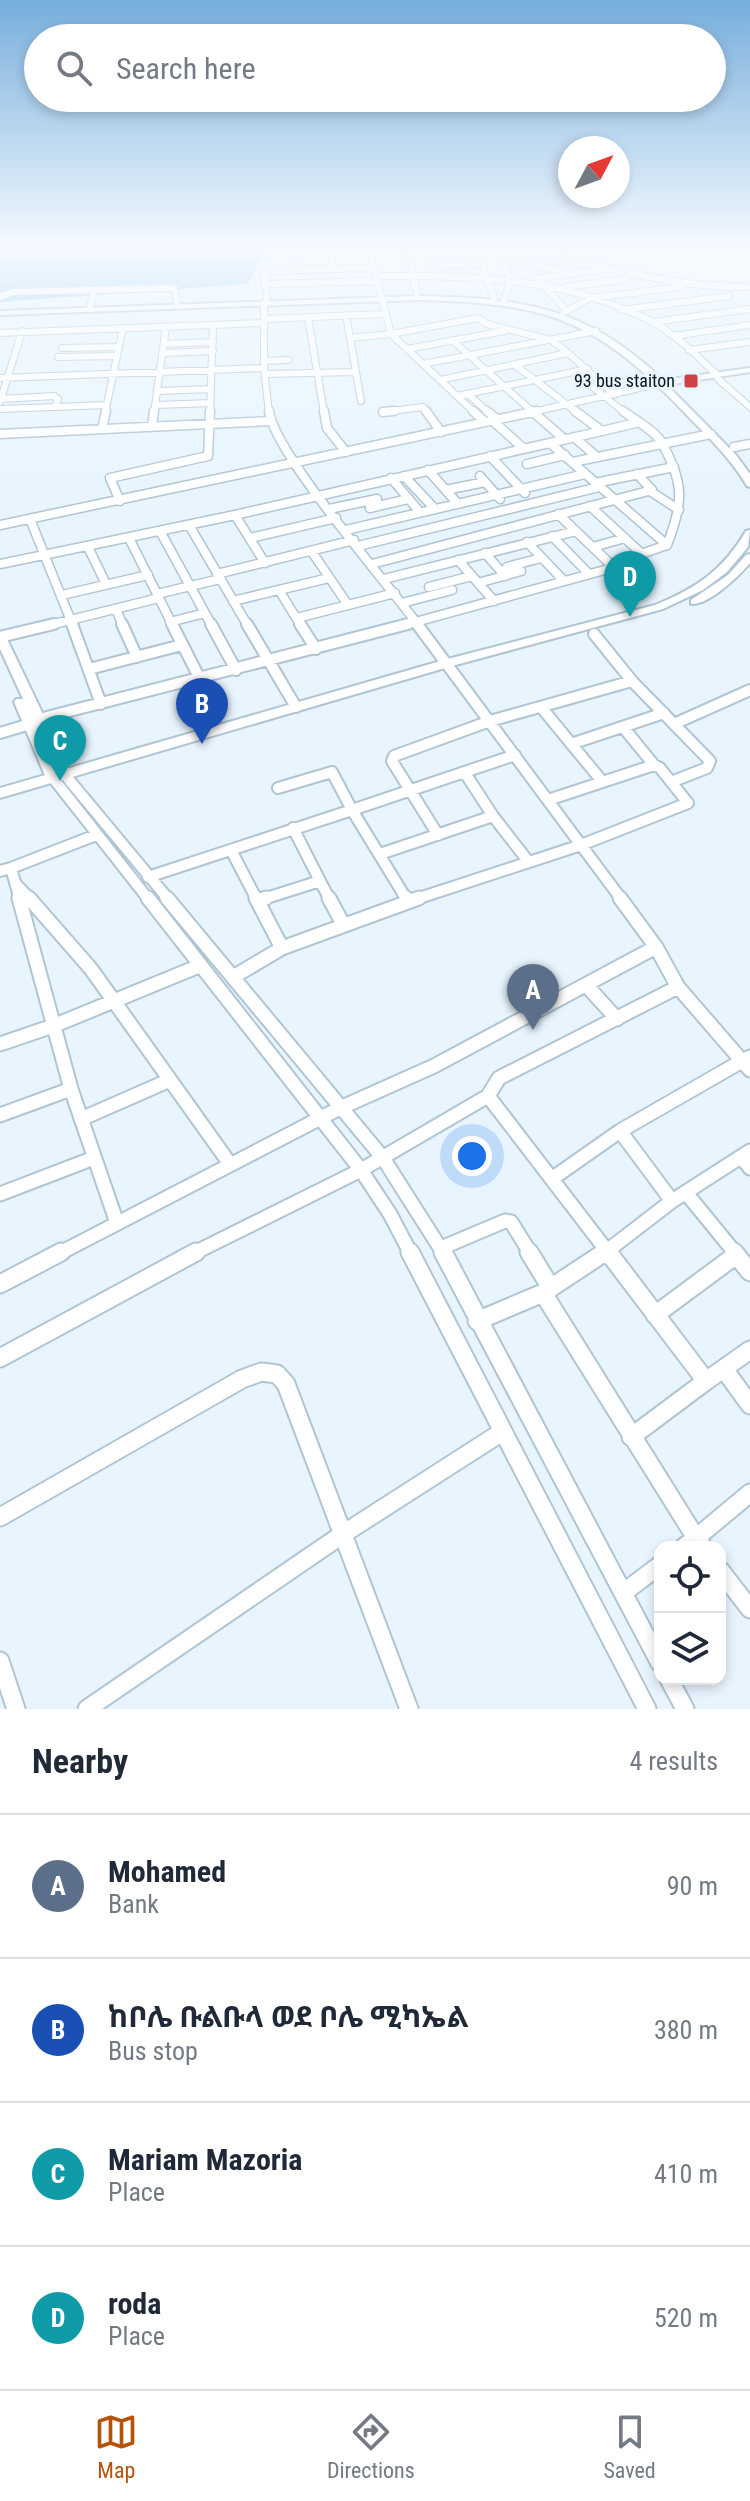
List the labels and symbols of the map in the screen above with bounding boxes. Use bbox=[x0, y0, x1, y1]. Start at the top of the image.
north arrow bbox=[558, 136, 630, 208]
place label: 93 bus staiton bbox=[574, 370, 675, 391]
marker: 93 bus staiton bbox=[682, 372, 700, 390]
pin: D bbox=[604, 551, 656, 617]
pin: B bbox=[176, 678, 228, 744]
pin: C bbox=[34, 715, 86, 781]
pin: A bbox=[507, 964, 559, 1030]
your location bbox=[452, 1136, 492, 1176]

